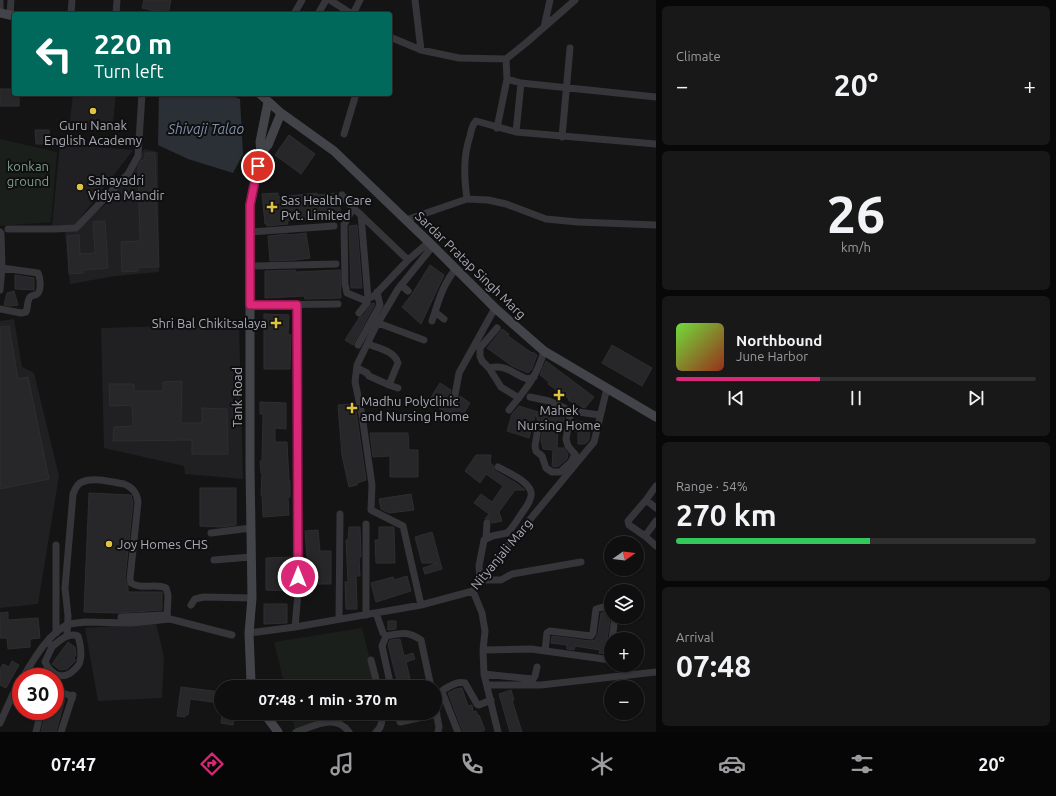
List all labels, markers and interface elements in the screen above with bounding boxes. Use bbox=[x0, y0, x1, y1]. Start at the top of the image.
icon: left bbox=[28, 28, 80, 80]
text: 220 m bbox=[94, 28, 172, 59]
text: Climate bbox=[676, 49, 721, 63]
text: Turn left bbox=[94, 61, 164, 81]
text: 20° bbox=[834, 68, 878, 102]
text: − bbox=[676, 73, 688, 98]
text: + bbox=[1024, 73, 1036, 98]
marker: Guru Nanak English Academy bbox=[88, 106, 98, 116]
place label: Guru Nanak English Academy bbox=[44, 118, 142, 147]
water label: Shivaji Talao bbox=[167, 121, 244, 137]
pin bbox=[241, 149, 275, 183]
icon: arrive bbox=[247, 155, 269, 177]
park label: konkan ground bbox=[7, 159, 49, 188]
place label: Sahayadri Vidya Mandir bbox=[88, 173, 165, 202]
marker: Sahayadri Vidya Mandir bbox=[75, 182, 85, 192]
text: 26 bbox=[827, 185, 885, 243]
place label: Sas Health Care Pvt. Limited bbox=[281, 193, 372, 222]
marker: Sas Health Care Pvt. Limited bbox=[266, 201, 278, 213]
street label: Sardar Pratap Singh Marg bbox=[413, 209, 529, 321]
text: km/h bbox=[841, 240, 871, 254]
place label: Shri Bal Chikitsalaya bbox=[152, 316, 267, 330]
marker: Shri Bal Chikitsalaya bbox=[270, 317, 282, 329]
text: Northbound bbox=[736, 332, 822, 349]
text: June Harbor bbox=[736, 349, 808, 363]
street label: Tank Road bbox=[230, 367, 244, 427]
icon: previous bbox=[725, 387, 747, 409]
icon: pause bbox=[845, 387, 867, 409]
icon: next bbox=[965, 387, 987, 409]
marker: Mahek Nursing Home bbox=[553, 389, 565, 401]
place label: Madhu Polyclinic and Nursing Home bbox=[361, 394, 469, 423]
marker: Madhu Polyclinic and Nursing Home bbox=[346, 402, 358, 414]
place label: Mahek Nursing Home bbox=[517, 403, 601, 432]
text: Range · 54% bbox=[676, 479, 748, 493]
text: 270 km bbox=[676, 498, 777, 532]
street label: Nityanjali Marg bbox=[467, 516, 535, 592]
north arrow bbox=[604, 536, 644, 576]
map controls bbox=[604, 536, 644, 720]
place label: Joy Homes CHS bbox=[117, 537, 208, 551]
marker: Joy Homes CHS bbox=[104, 539, 114, 549]
position arrow bbox=[277, 556, 319, 598]
button: layers bbox=[604, 584, 644, 624]
text: Arrival bbox=[676, 630, 714, 644]
button: + bbox=[604, 632, 644, 672]
text: 07:48 bbox=[676, 649, 751, 683]
speed limit sign: 30 bbox=[12, 668, 64, 720]
button: − bbox=[604, 680, 644, 720]
text: 07:48 · 1 min · 370 m bbox=[259, 691, 397, 708]
icon: directions bbox=[198, 750, 226, 778]
icon: music bbox=[328, 750, 356, 778]
icon: phone bbox=[458, 750, 486, 778]
icon: climate bbox=[588, 750, 616, 778]
icon: car bbox=[718, 750, 746, 778]
icon: filters bbox=[848, 750, 876, 778]
text: 07:47 bbox=[51, 754, 96, 774]
text: 20° bbox=[978, 754, 1005, 774]

